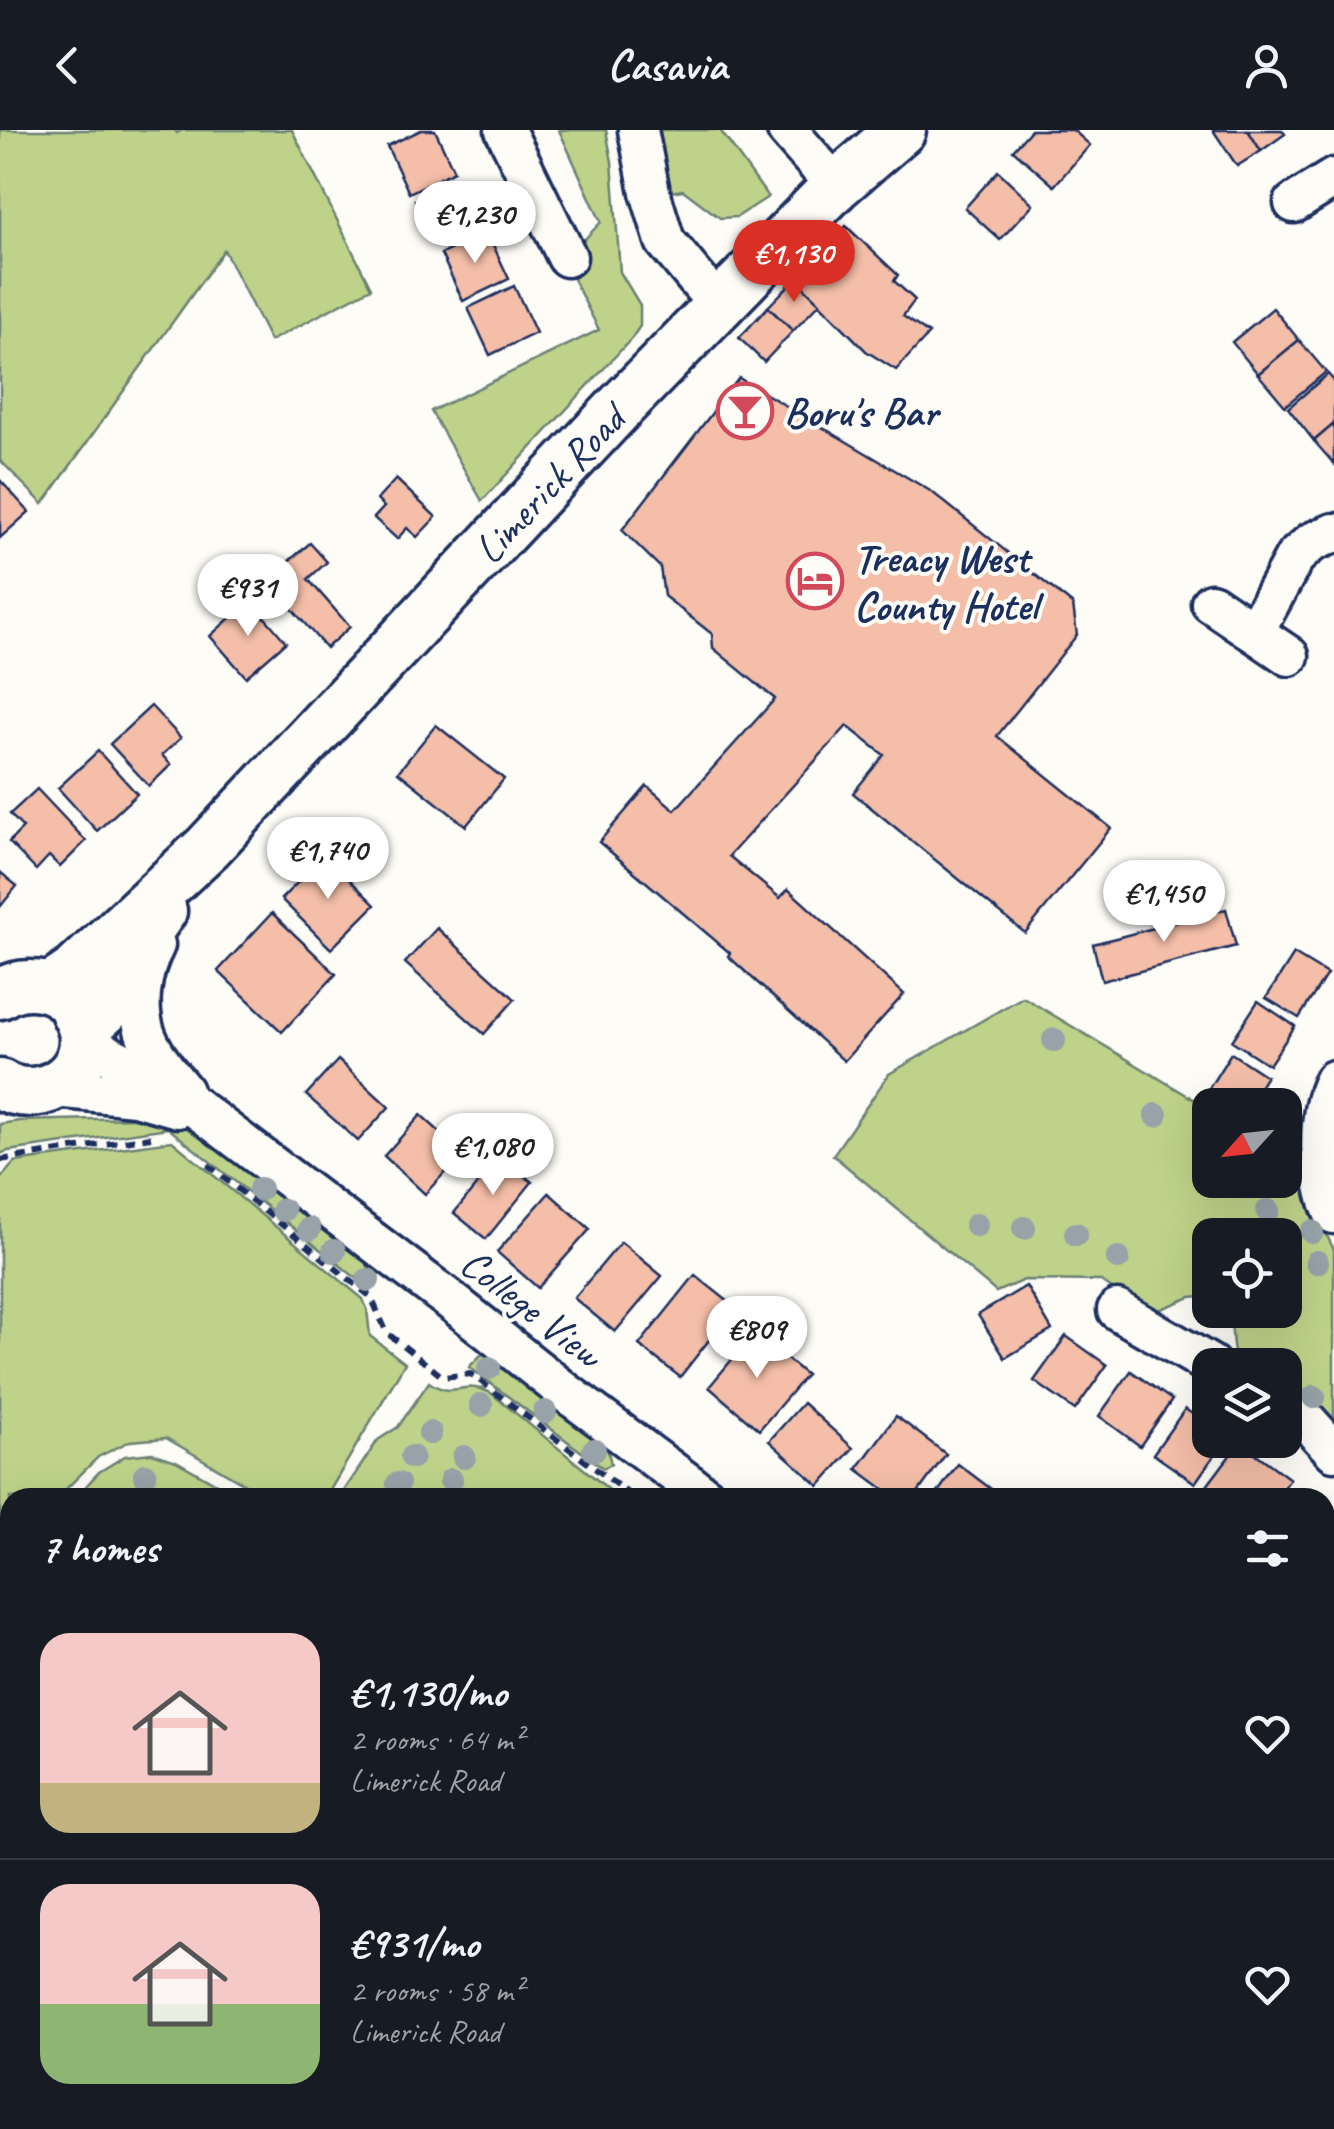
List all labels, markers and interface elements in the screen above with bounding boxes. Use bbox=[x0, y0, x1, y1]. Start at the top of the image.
text: Casavia bbox=[607, 37, 727, 94]
icon: back bbox=[40, 38, 95, 93]
icon: person bbox=[1239, 38, 1294, 93]
pin: €1,230 bbox=[394, 181, 556, 266]
text: €1,230 bbox=[436, 193, 514, 234]
pin: €1,130 bbox=[713, 220, 875, 305]
text: €1,130 bbox=[755, 232, 833, 273]
bar icon: Boru's Bar bbox=[715, 381, 775, 441]
place label: Boru's Bar bbox=[784, 386, 941, 439]
street label: Limerick Road bbox=[462, 390, 641, 575]
place label: Treacy West County Hotel bbox=[854, 532, 1045, 633]
hotel icon: Treacy West County Hotel bbox=[785, 551, 845, 611]
pin: €931 bbox=[189, 554, 307, 639]
text: €931 bbox=[219, 566, 277, 607]
pin: €1,740 bbox=[247, 817, 409, 902]
text: €1,740 bbox=[289, 829, 367, 870]
pin: €1,450 bbox=[1083, 860, 1245, 945]
text: €1,450 bbox=[1125, 872, 1203, 913]
north arrow bbox=[1192, 1088, 1302, 1198]
map controls bbox=[1192, 1088, 1302, 1458]
pin: €1,080 bbox=[412, 1113, 574, 1198]
text: €1,080 bbox=[454, 1125, 532, 1166]
button: locate bbox=[1192, 1218, 1302, 1328]
street label: College View bbox=[450, 1236, 615, 1382]
pin: €809 bbox=[698, 1296, 816, 1381]
text: €809 bbox=[728, 1308, 786, 1349]
button: layers bbox=[1192, 1348, 1302, 1458]
icon: filters bbox=[1240, 1521, 1295, 1576]
text: 7 homes bbox=[40, 1522, 158, 1575]
text: €1,130/mo bbox=[350, 1666, 507, 1719]
icon: home bbox=[120, 1673, 240, 1793]
icon: heart bbox=[1240, 1706, 1295, 1761]
text: 2 rooms · 64 m² bbox=[350, 1719, 523, 1760]
text: Limerick Road bbox=[350, 1760, 501, 1801]
text: €931/mo bbox=[350, 1917, 479, 1970]
icon: home bbox=[120, 1924, 240, 2044]
icon: heart bbox=[1240, 1957, 1295, 2012]
text: 2 rooms · 58 m² bbox=[350, 1970, 523, 2011]
text: Limerick Road bbox=[350, 2011, 501, 2052]

